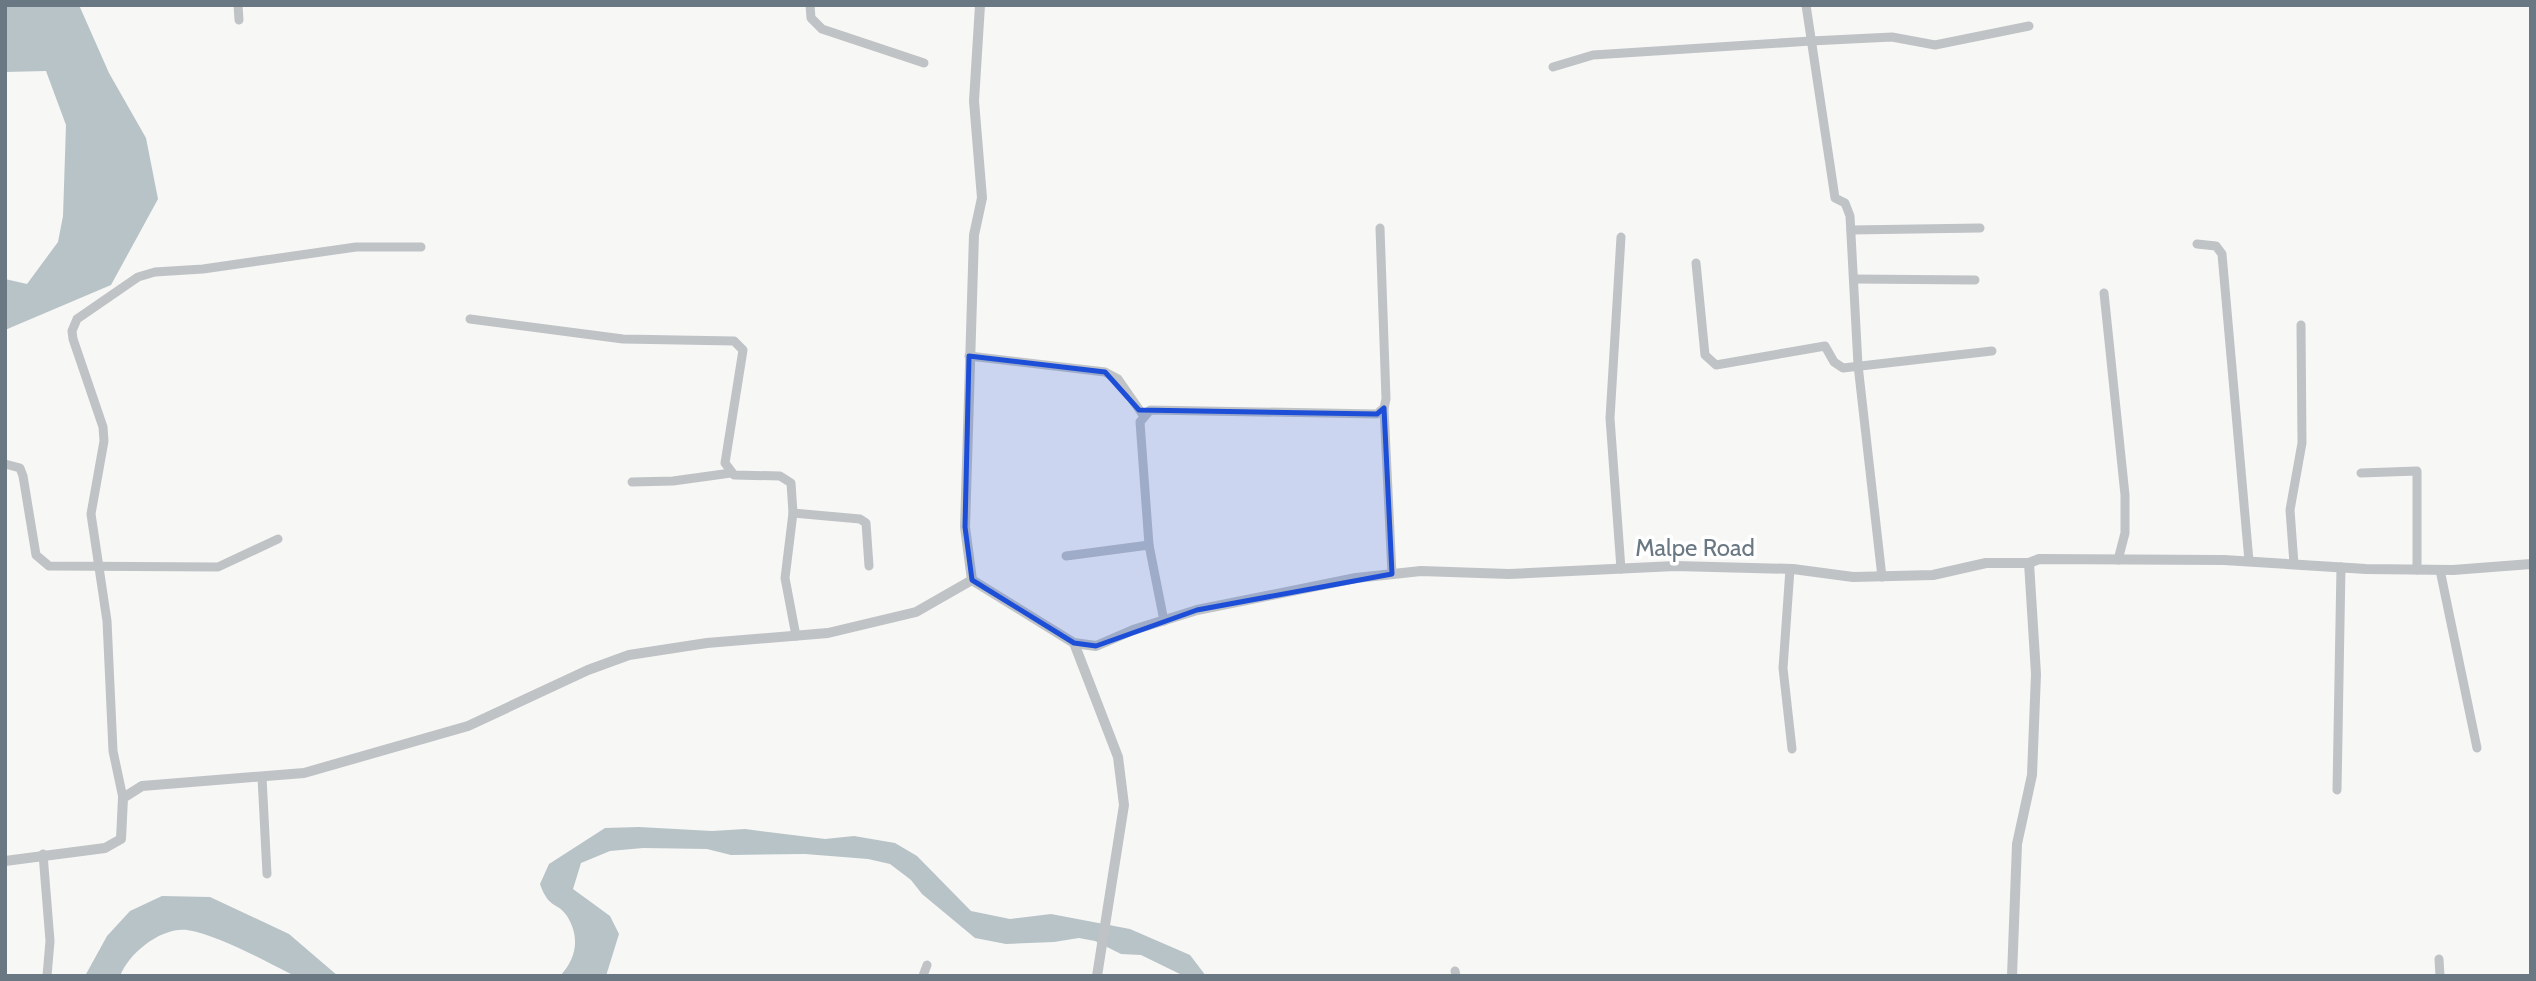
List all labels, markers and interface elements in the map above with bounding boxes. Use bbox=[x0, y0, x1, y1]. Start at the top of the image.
street label: Malpe Road bbox=[1635, 533, 1755, 562]

